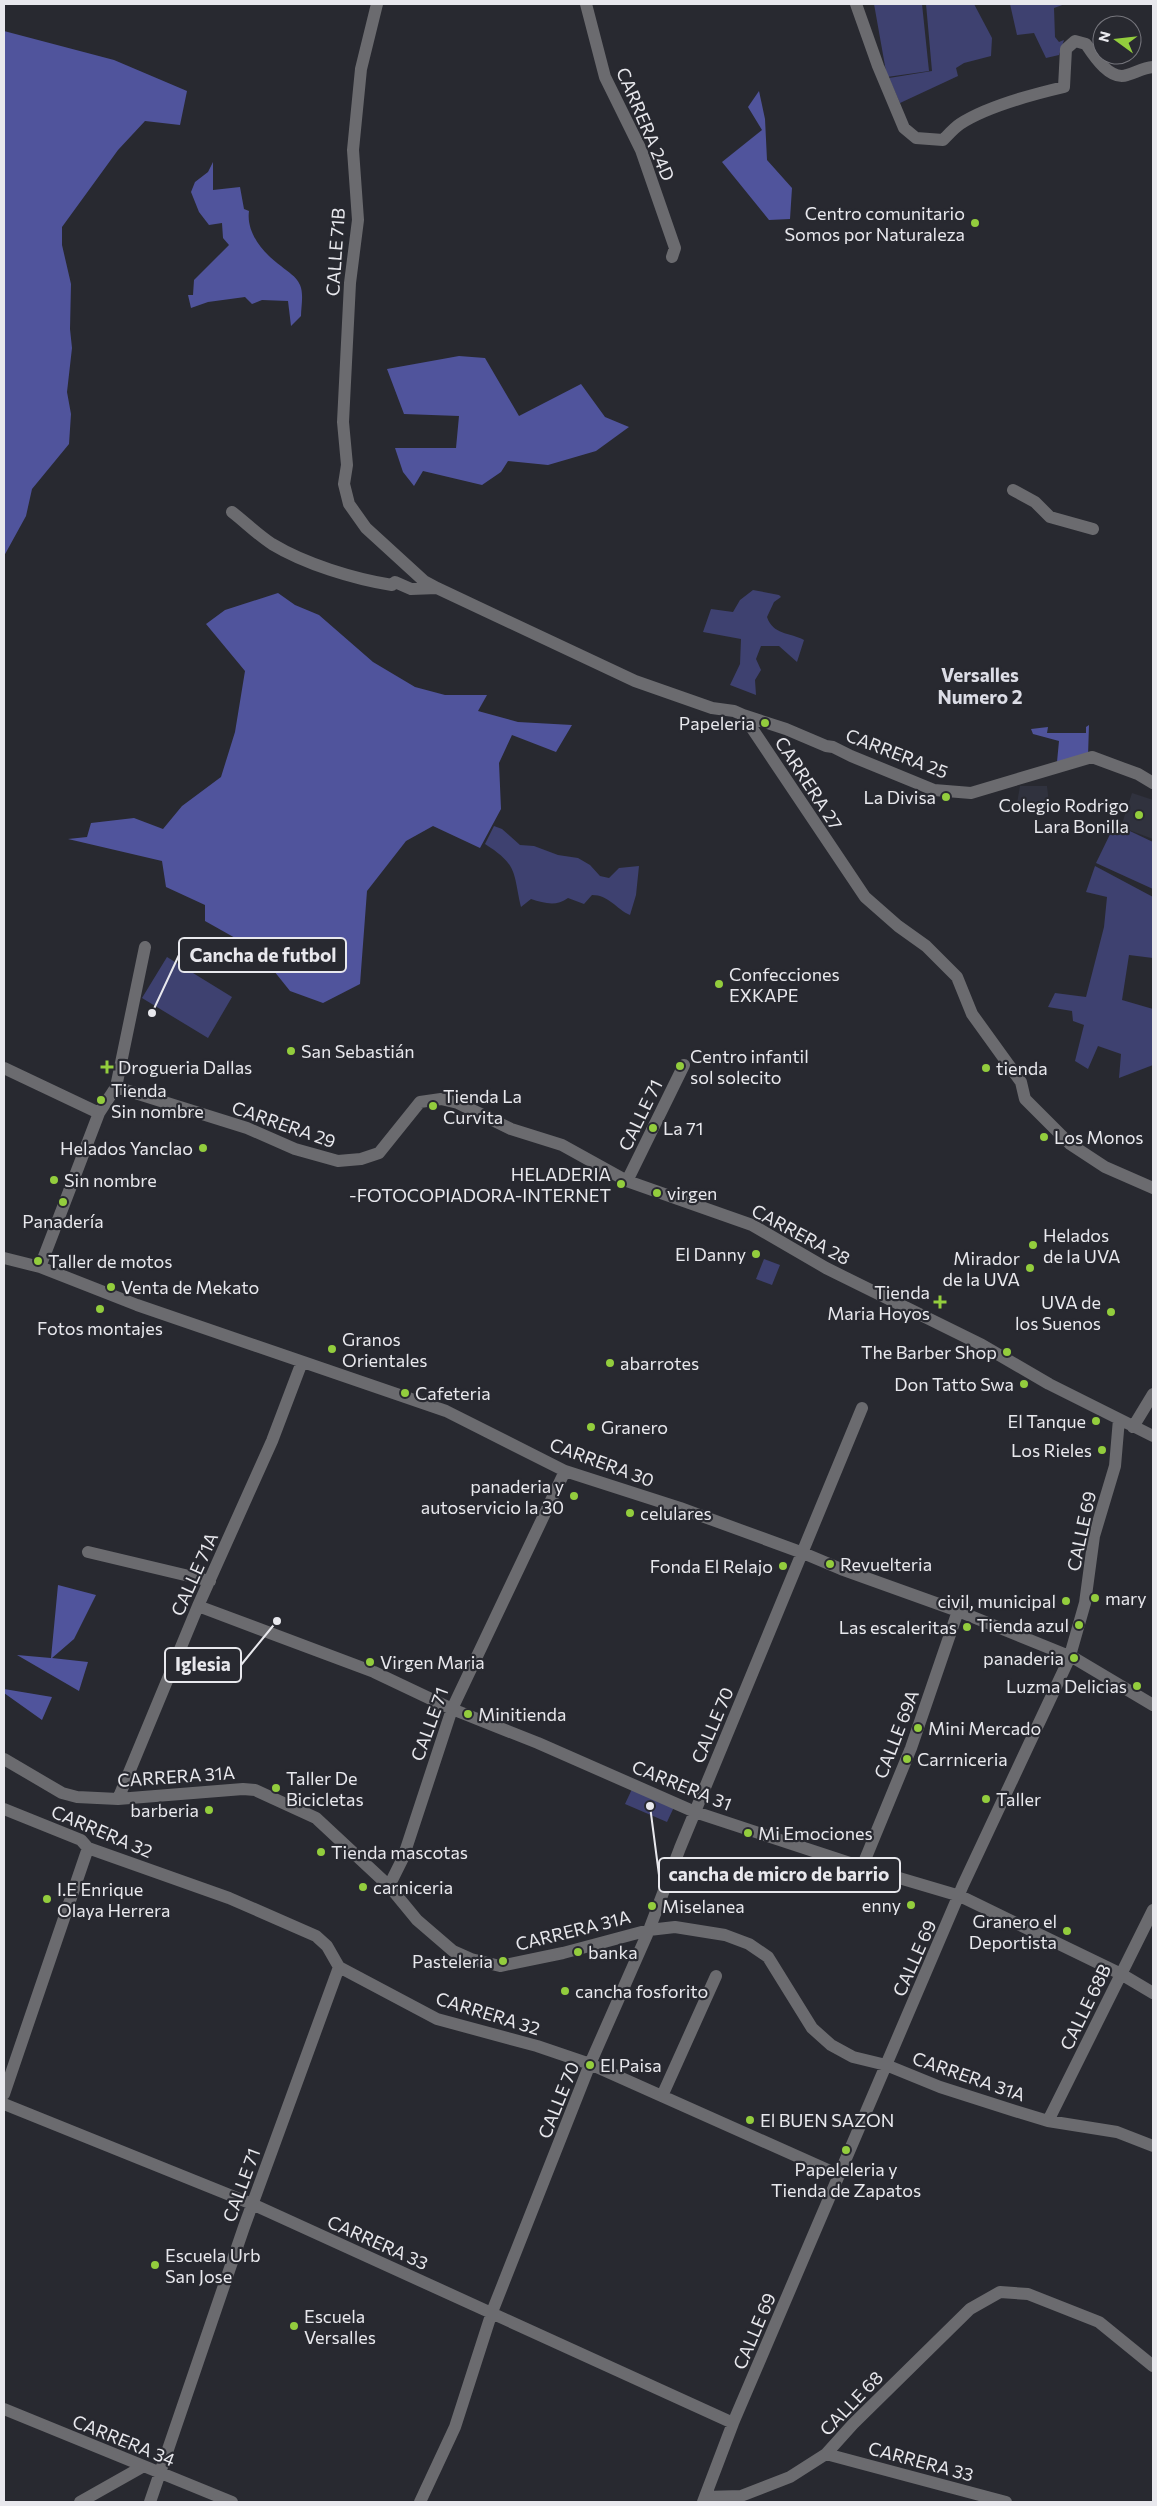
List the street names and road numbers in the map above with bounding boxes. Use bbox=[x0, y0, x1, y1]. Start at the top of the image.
street label: CARRERA 24D bbox=[612, 64, 680, 184]
street label: CALLE 71B bbox=[321, 207, 349, 297]
street label: CARRERA 25 bbox=[843, 723, 951, 783]
street label: CARRERA 27 bbox=[771, 732, 847, 834]
street label: CALLE 71 bbox=[613, 1076, 667, 1154]
street label: CARRERA 29 bbox=[229, 1096, 339, 1152]
street label: CARRERA 28 bbox=[748, 1199, 854, 1269]
street label: CARRERA 30 bbox=[547, 1433, 657, 1491]
street label: CALLE 69 bbox=[1062, 1489, 1100, 1573]
street label: CALLE 71A bbox=[166, 1529, 222, 1619]
street label: CALLE 71 bbox=[406, 1684, 452, 1764]
street label: CALLE 70 bbox=[686, 1684, 738, 1766]
street label: CALLE 69A bbox=[869, 1687, 923, 1781]
street label: CARRERA 31 bbox=[629, 1755, 735, 1815]
street label: CARRERA 31A bbox=[116, 1761, 236, 1791]
street label: CARRERA 32 bbox=[48, 1800, 156, 1862]
street label: CARRERA 31A bbox=[513, 1905, 633, 1955]
street label: CALLE 69 bbox=[887, 1916, 941, 2000]
street label: CALLE 68B bbox=[1055, 1960, 1115, 2054]
street label: CARRERA 32 bbox=[433, 1987, 543, 2039]
street label: CARRERA 31A bbox=[910, 2046, 1028, 2106]
street label: CALLE 70 bbox=[533, 2058, 583, 2142]
street label: CALLE 71 bbox=[218, 2145, 264, 2225]
street label: CARRERA 33 bbox=[324, 2210, 432, 2274]
street label: CALLE 69 bbox=[728, 2289, 780, 2373]
street label: CALLE 68 bbox=[815, 2366, 887, 2440]
street label: CARRERA 34 bbox=[70, 2409, 179, 2471]
street label: CARRERA 33 bbox=[866, 2436, 976, 2486]

